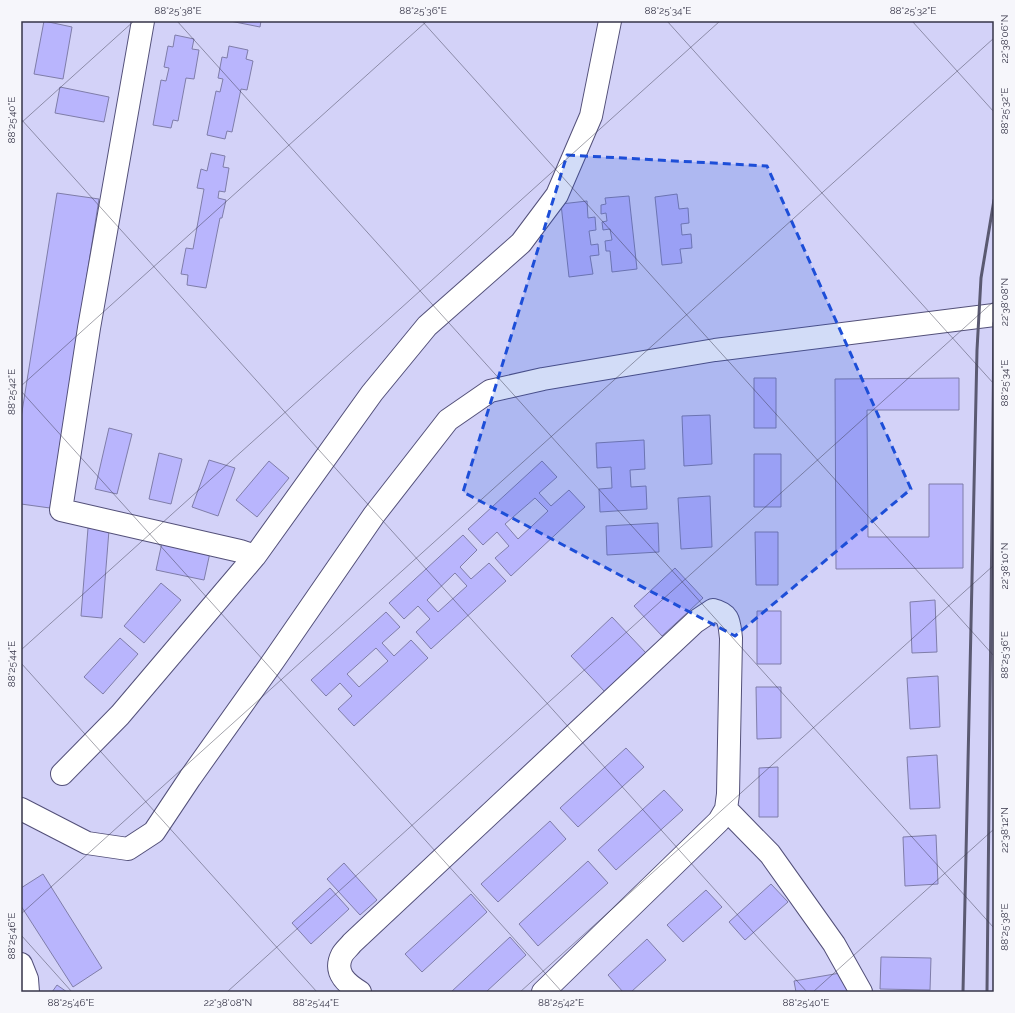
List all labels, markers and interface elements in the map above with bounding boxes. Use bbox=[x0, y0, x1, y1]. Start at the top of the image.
text: 88°25'38"E bbox=[154, 5, 202, 16]
text: 88°25'36"E bbox=[399, 5, 447, 16]
text: 88°25'34"E bbox=[645, 5, 691, 16]
text: 88°25'32"E bbox=[890, 5, 936, 16]
text: 22°38'06"N bbox=[999, 15, 1010, 63]
text: 88°25'32"E bbox=[999, 88, 1010, 134]
text: 88°25'40"E bbox=[6, 97, 17, 143]
text: 22°38'08"N bbox=[999, 278, 1010, 326]
text: 88°25'34"E bbox=[999, 360, 1010, 406]
text: 88°25'42"E bbox=[6, 369, 17, 415]
text: 22°38'10"N bbox=[999, 542, 1010, 590]
text: 88°25'36"E bbox=[999, 631, 1010, 679]
text: 88°25'44"E bbox=[6, 641, 17, 687]
text: 22°38'12"N bbox=[999, 807, 1010, 853]
text: 88°25'38"E bbox=[999, 903, 1010, 951]
text: 88°25'46"E bbox=[6, 913, 17, 959]
text: 88°25'46"E bbox=[48, 997, 94, 1008]
text: 22°38'08"N bbox=[204, 997, 252, 1008]
text: 88°25'44"E bbox=[293, 997, 339, 1008]
text: 88°25'42"E bbox=[538, 997, 584, 1008]
text: 88°25'40"E bbox=[783, 997, 829, 1008]

